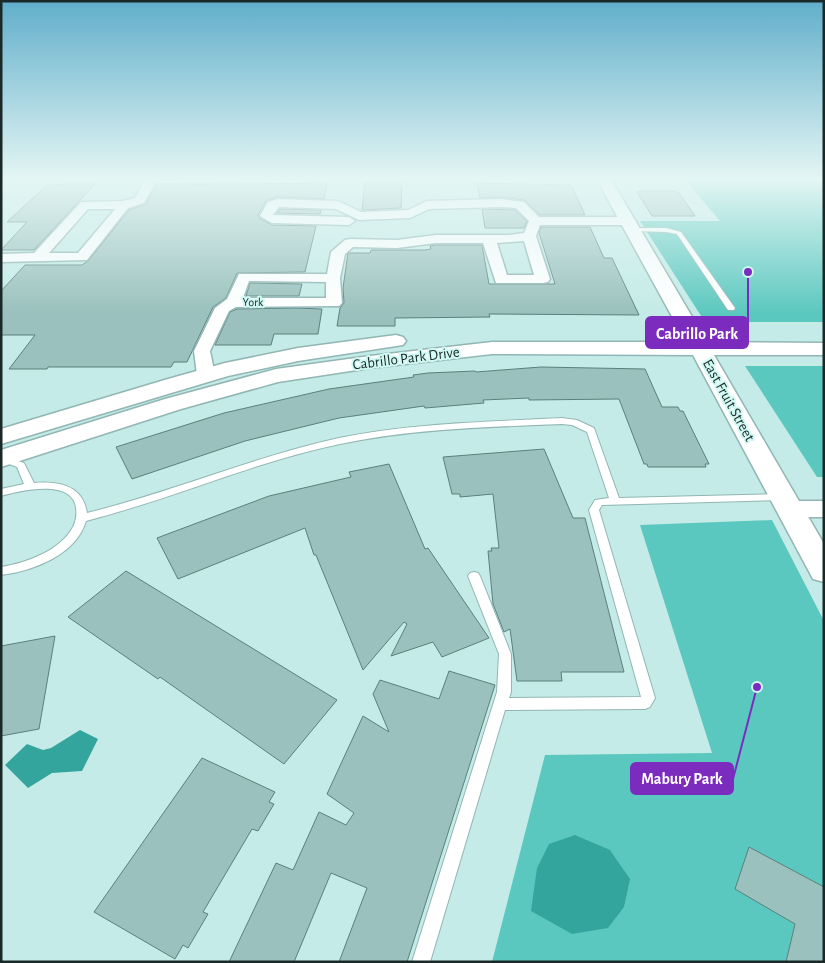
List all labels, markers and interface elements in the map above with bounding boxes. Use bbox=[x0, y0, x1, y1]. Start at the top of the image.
street label: York bbox=[243, 296, 264, 308]
callout: Cabrillo Park bbox=[646, 317, 748, 348]
text: Cabrillo Park bbox=[656, 326, 738, 342]
street label: Cabrillo Park Drive bbox=[352, 344, 460, 372]
street label: East Fruit Street bbox=[700, 357, 757, 444]
callout: Mabury Park bbox=[631, 763, 733, 794]
text: Mabury Park bbox=[641, 771, 723, 788]

